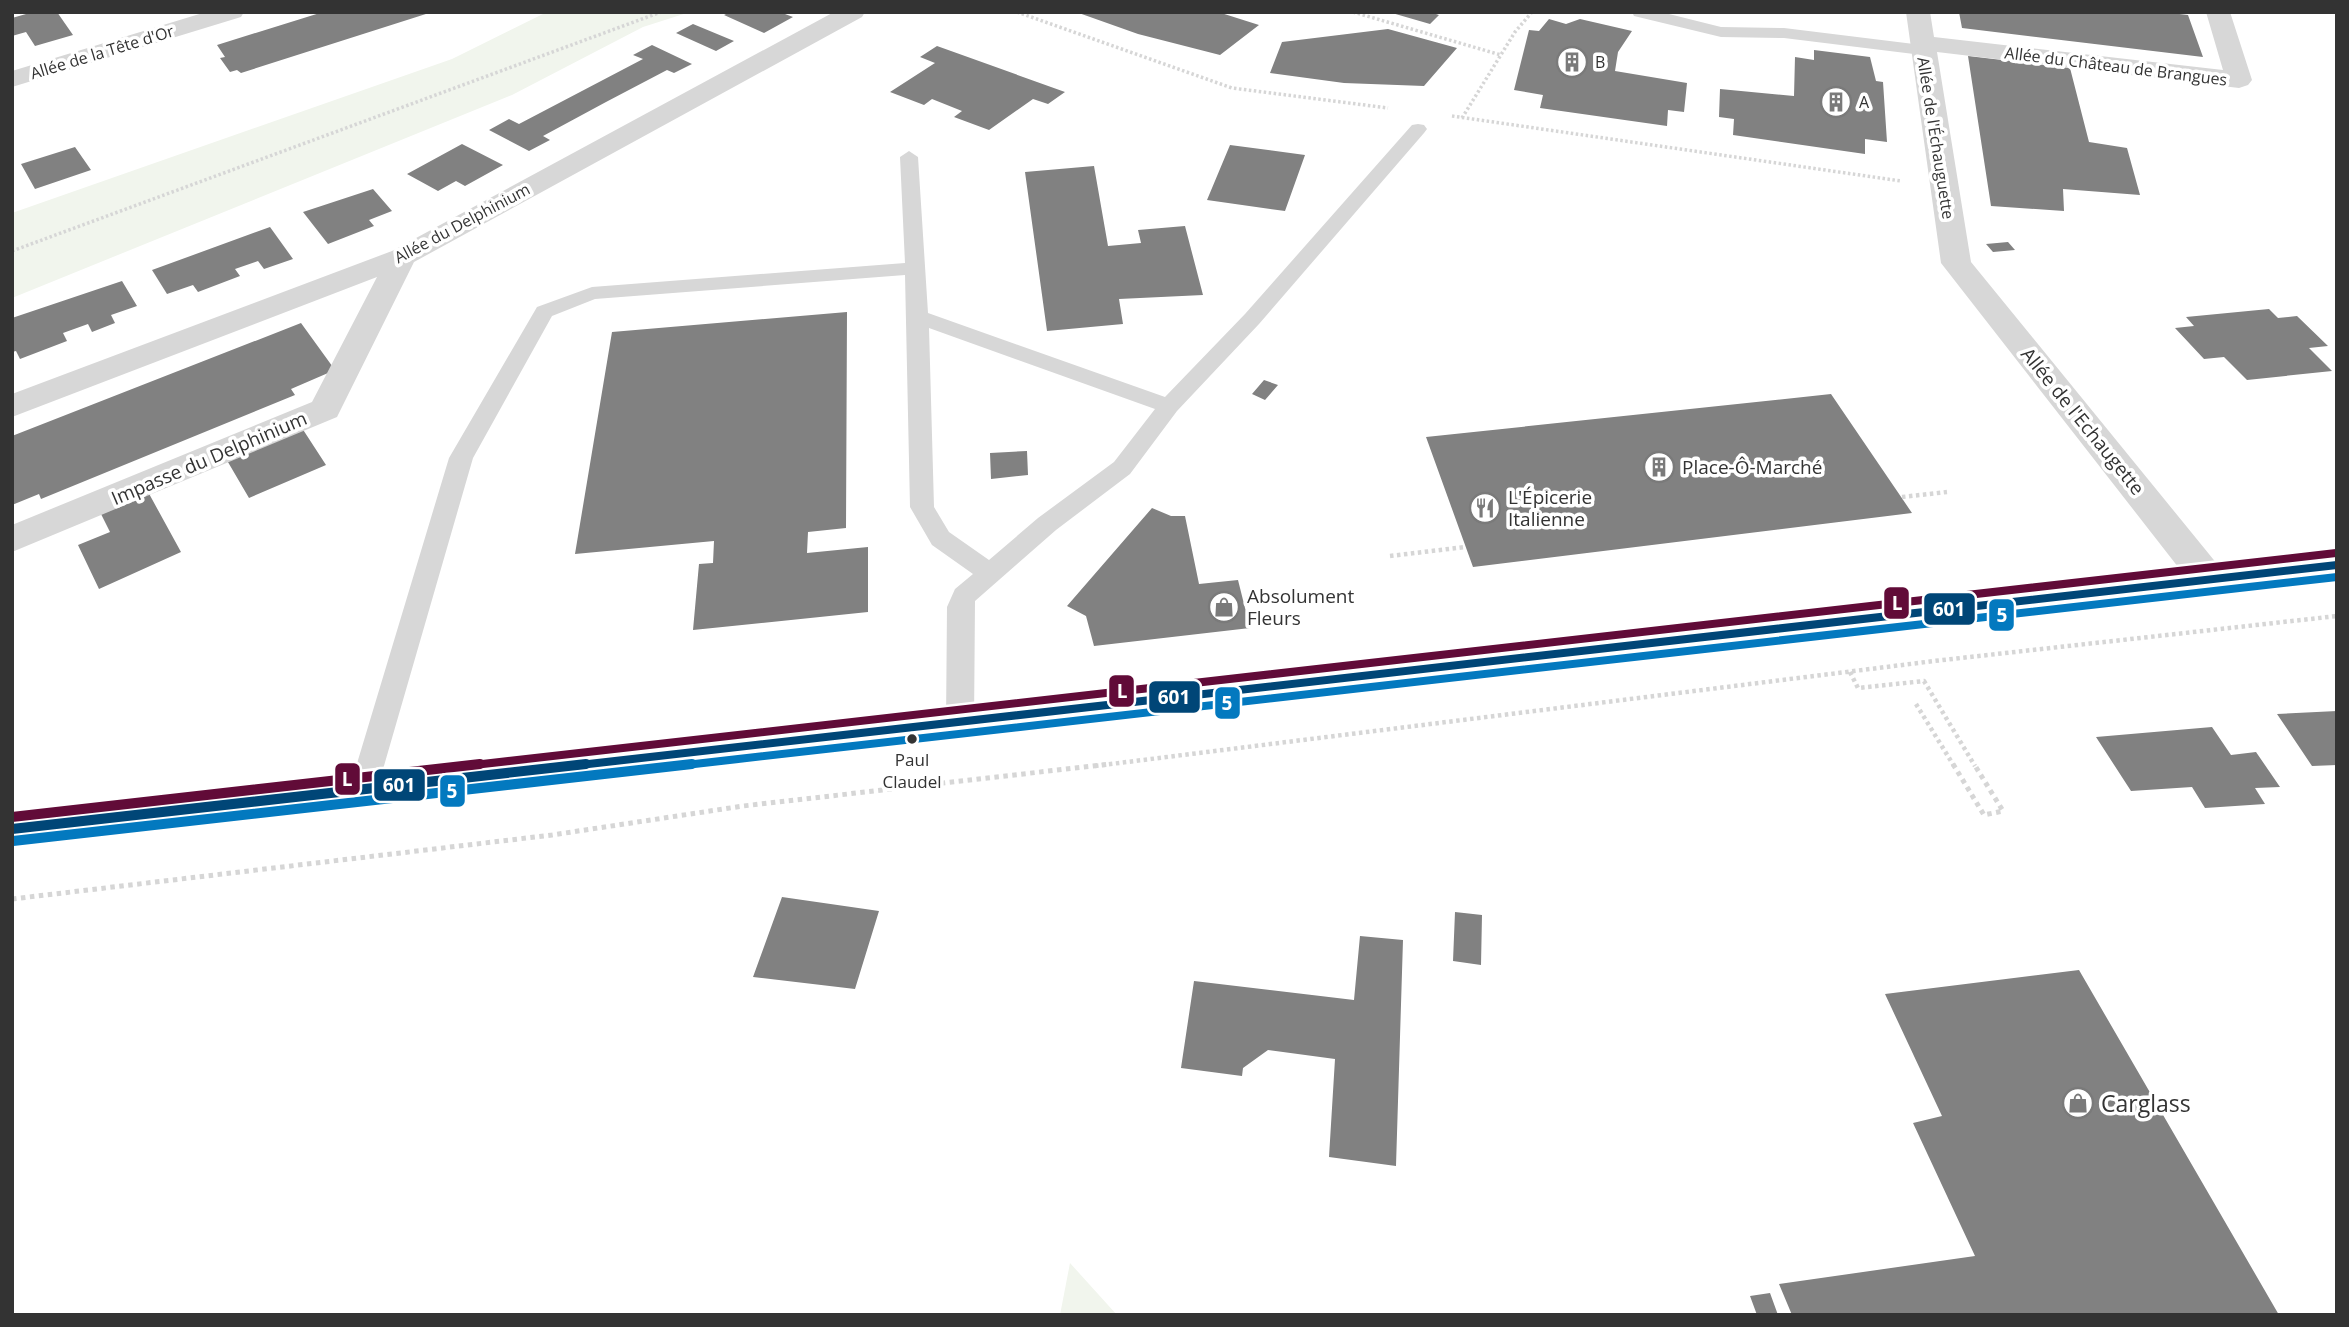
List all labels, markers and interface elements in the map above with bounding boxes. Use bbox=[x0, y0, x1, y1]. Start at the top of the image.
street label: Allée de la Tête d'Or bbox=[27, 20, 177, 84]
street label: Allée du Château de Brangues bbox=[2003, 41, 2229, 91]
building icon: B bbox=[1555, 45, 1589, 79]
place label: B bbox=[1595, 51, 1605, 73]
street label: Allée de l'Échauguette bbox=[1912, 55, 1960, 221]
building icon: A bbox=[1819, 85, 1853, 119]
place label: A bbox=[1859, 91, 1870, 113]
street label: Allée du Delphinium bbox=[390, 178, 534, 268]
street label: Allée de l'Echaugette bbox=[2015, 342, 2151, 500]
street label: Impasse du Delphinium bbox=[107, 405, 311, 511]
building icon: Place-Ô-Marché bbox=[1642, 450, 1676, 484]
place label: Place-Ô-Marché bbox=[1682, 454, 1822, 480]
place label: L'Épicerie Italienne bbox=[1508, 484, 1592, 532]
restaurant icon: L'Épicerie Italienne bbox=[1468, 491, 1502, 525]
place label: Absolument Fleurs bbox=[1247, 583, 1354, 631]
line badge: L bbox=[1883, 586, 1910, 620]
shop icon: Absolument Fleurs bbox=[1207, 590, 1241, 624]
text: L bbox=[1892, 590, 1903, 616]
line badge: 601 bbox=[1923, 592, 1976, 626]
text: 601 bbox=[1933, 596, 1965, 622]
line badge: 5 bbox=[1988, 598, 2015, 632]
text: 5 bbox=[1997, 602, 2007, 628]
line badge: L bbox=[1108, 674, 1135, 708]
text: L bbox=[1117, 678, 1128, 704]
line badge: 601 bbox=[1148, 680, 1201, 714]
text: 601 bbox=[1158, 684, 1190, 710]
line badge: 5 bbox=[1214, 686, 1241, 720]
text: 5 bbox=[1222, 690, 1232, 716]
marker: Paul Claudel bbox=[905, 732, 919, 746]
place label: Paul Claudel bbox=[882, 748, 942, 793]
line badge: L bbox=[334, 762, 361, 796]
text: L bbox=[342, 766, 353, 792]
line badge: 601 bbox=[373, 768, 426, 802]
text: 601 bbox=[383, 772, 415, 798]
line badge: 5 bbox=[439, 774, 466, 808]
text: 5 bbox=[447, 778, 457, 804]
shop icon: Carglass bbox=[2061, 1086, 2095, 1120]
place label: Carglass bbox=[2101, 1087, 2191, 1119]

